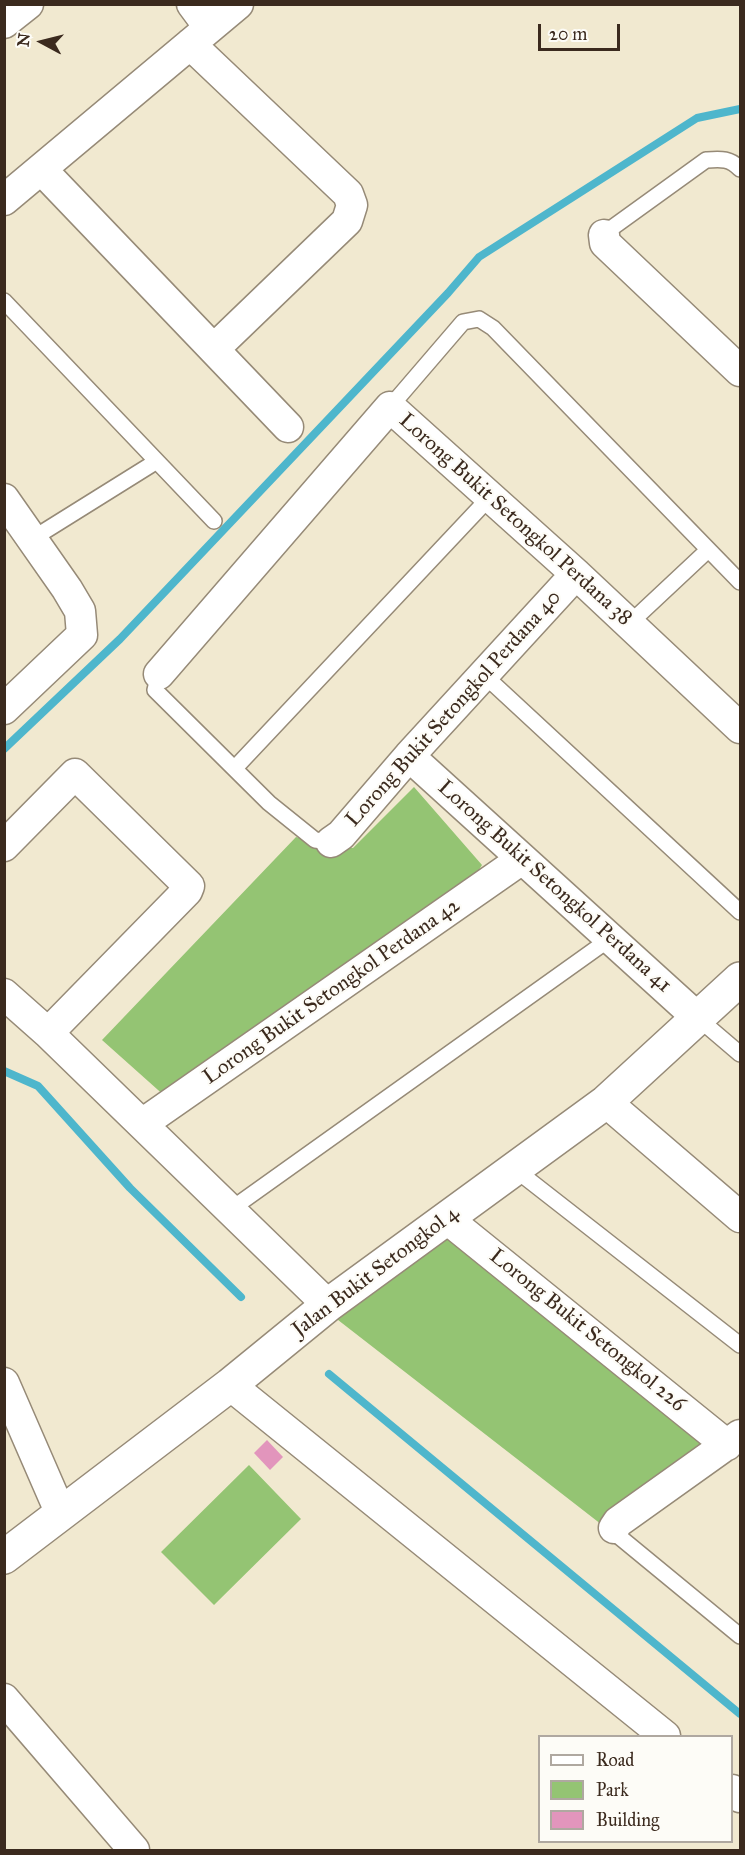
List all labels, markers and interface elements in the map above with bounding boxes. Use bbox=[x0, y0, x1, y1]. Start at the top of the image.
north arrow bbox=[12, 12, 72, 72]
scale bar bbox=[541, 12, 624, 50]
text: 20 m bbox=[549, 23, 587, 45]
text: N bbox=[13, 32, 34, 48]
street label: Lorong Bukit Setongkol Perdana 38 bbox=[393, 409, 637, 631]
street label: Lorong Bukit Setongkol Perdana 40 bbox=[341, 586, 567, 832]
street label: Lorong Bukit Setongkol Perdana 41 bbox=[432, 775, 676, 999]
street label: Lorong Bukit Setongkol Perdana 42 bbox=[199, 893, 465, 1091]
street label: Jalan Bukit Setongkol 4 bbox=[288, 1201, 464, 1343]
street label: Lorong Bukit Setongkol 226 bbox=[484, 1244, 690, 1418]
legend bbox=[538, 1735, 733, 1843]
text: Road bbox=[596, 1749, 634, 1771]
text: Park bbox=[596, 1779, 629, 1801]
text: Building bbox=[596, 1809, 659, 1831]

